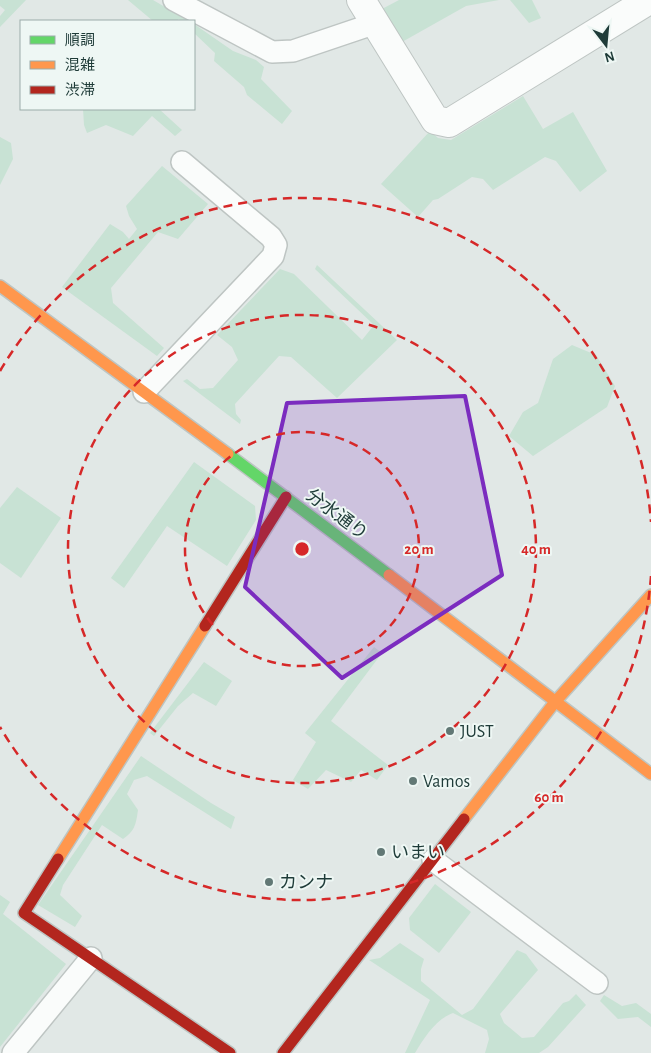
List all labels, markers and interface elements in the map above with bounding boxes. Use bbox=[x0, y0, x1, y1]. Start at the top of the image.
legend bbox=[20, 20, 195, 110]
north arrow bbox=[581, 20, 631, 70]
text: 順調 bbox=[65, 33, 95, 48]
text: N bbox=[603, 48, 616, 65]
text: 混雑 bbox=[65, 57, 95, 73]
text: 渋滞 bbox=[65, 82, 95, 98]
street label: 分水通り bbox=[302, 485, 371, 544]
centre of rings bbox=[293, 540, 311, 558]
text: 20 m bbox=[404, 542, 434, 557]
text: 40 m bbox=[521, 542, 551, 557]
place label: JUST bbox=[460, 723, 494, 741]
marker: JUST bbox=[444, 725, 456, 737]
place label: Vamos bbox=[423, 773, 470, 791]
marker: Vamos bbox=[407, 775, 419, 787]
text: 60 m bbox=[534, 790, 564, 805]
place label: いまい bbox=[391, 844, 445, 862]
marker: いまい bbox=[375, 846, 387, 858]
place label: カンナ bbox=[279, 874, 333, 892]
marker: カンナ bbox=[263, 876, 275, 888]

